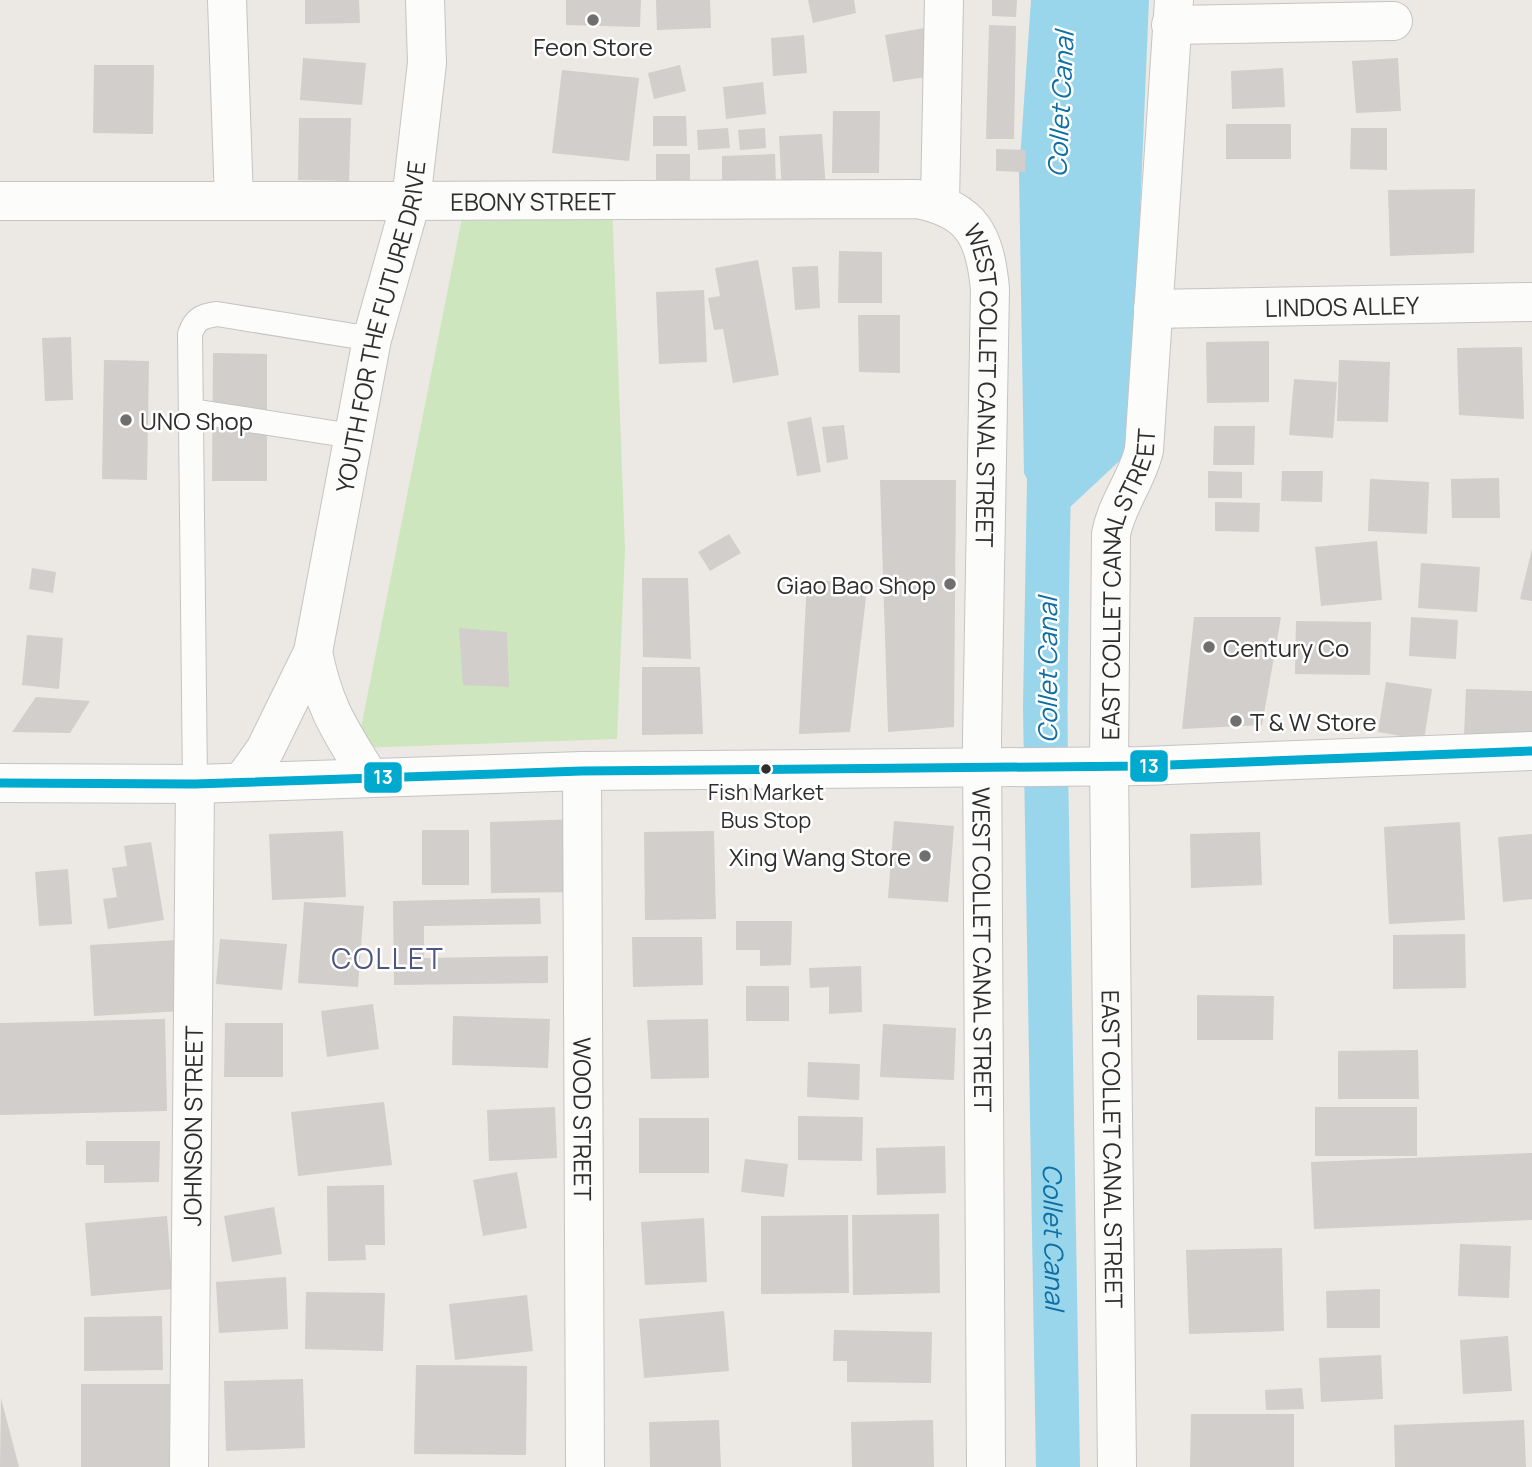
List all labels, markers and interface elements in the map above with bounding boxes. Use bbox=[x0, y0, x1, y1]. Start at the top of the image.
marker: Feon Store bbox=[585, 12, 601, 28]
water label: Collet Canal bbox=[1038, 27, 1082, 178]
place label: Feon Store bbox=[533, 30, 653, 63]
street label: YOUTH FOR THE FUTURE DRIVE bbox=[327, 159, 432, 495]
street label: EBONY STREET bbox=[450, 184, 616, 217]
street label: WEST COLLET CANAL STREET bbox=[957, 217, 1007, 548]
street label: LINDOS ALLEY bbox=[1265, 288, 1420, 323]
place label: UNO Shop bbox=[140, 404, 253, 437]
marker: UNO Shop bbox=[118, 412, 134, 428]
street label: EAST COLLET CANAL STREET bbox=[1093, 427, 1162, 740]
place label: Giao Bao Shop bbox=[777, 568, 936, 601]
marker: Giao Bao Shop bbox=[942, 576, 958, 592]
water label: Collet Canal bbox=[1029, 594, 1065, 743]
place label: Century Co bbox=[1223, 631, 1349, 664]
marker: Century Co bbox=[1201, 639, 1217, 655]
place label: T & W Store bbox=[1250, 705, 1377, 738]
marker: T & W Store bbox=[1228, 713, 1244, 729]
line badge: 13 bbox=[1129, 749, 1169, 783]
text: 13 bbox=[1139, 753, 1159, 779]
line badge: 13 bbox=[363, 761, 403, 794]
marker: Fish Market Bus Stop bbox=[759, 762, 773, 776]
text: 13 bbox=[373, 764, 393, 790]
place label: Fish Market Bus Stop bbox=[708, 777, 824, 835]
street label: WEST COLLET CANAL STREET bbox=[966, 787, 1001, 1113]
place label: Xing Wang Store bbox=[729, 840, 911, 873]
marker: Xing Wang Store bbox=[917, 848, 933, 864]
district label: COLLET bbox=[331, 939, 445, 977]
street label: EAST COLLET CANAL STREET bbox=[1095, 990, 1132, 1309]
street label: JOHNSON STREET bbox=[175, 1025, 209, 1227]
street label: WOOD STREET bbox=[567, 1037, 600, 1202]
water label: Collet Canal bbox=[1035, 1164, 1073, 1313]

